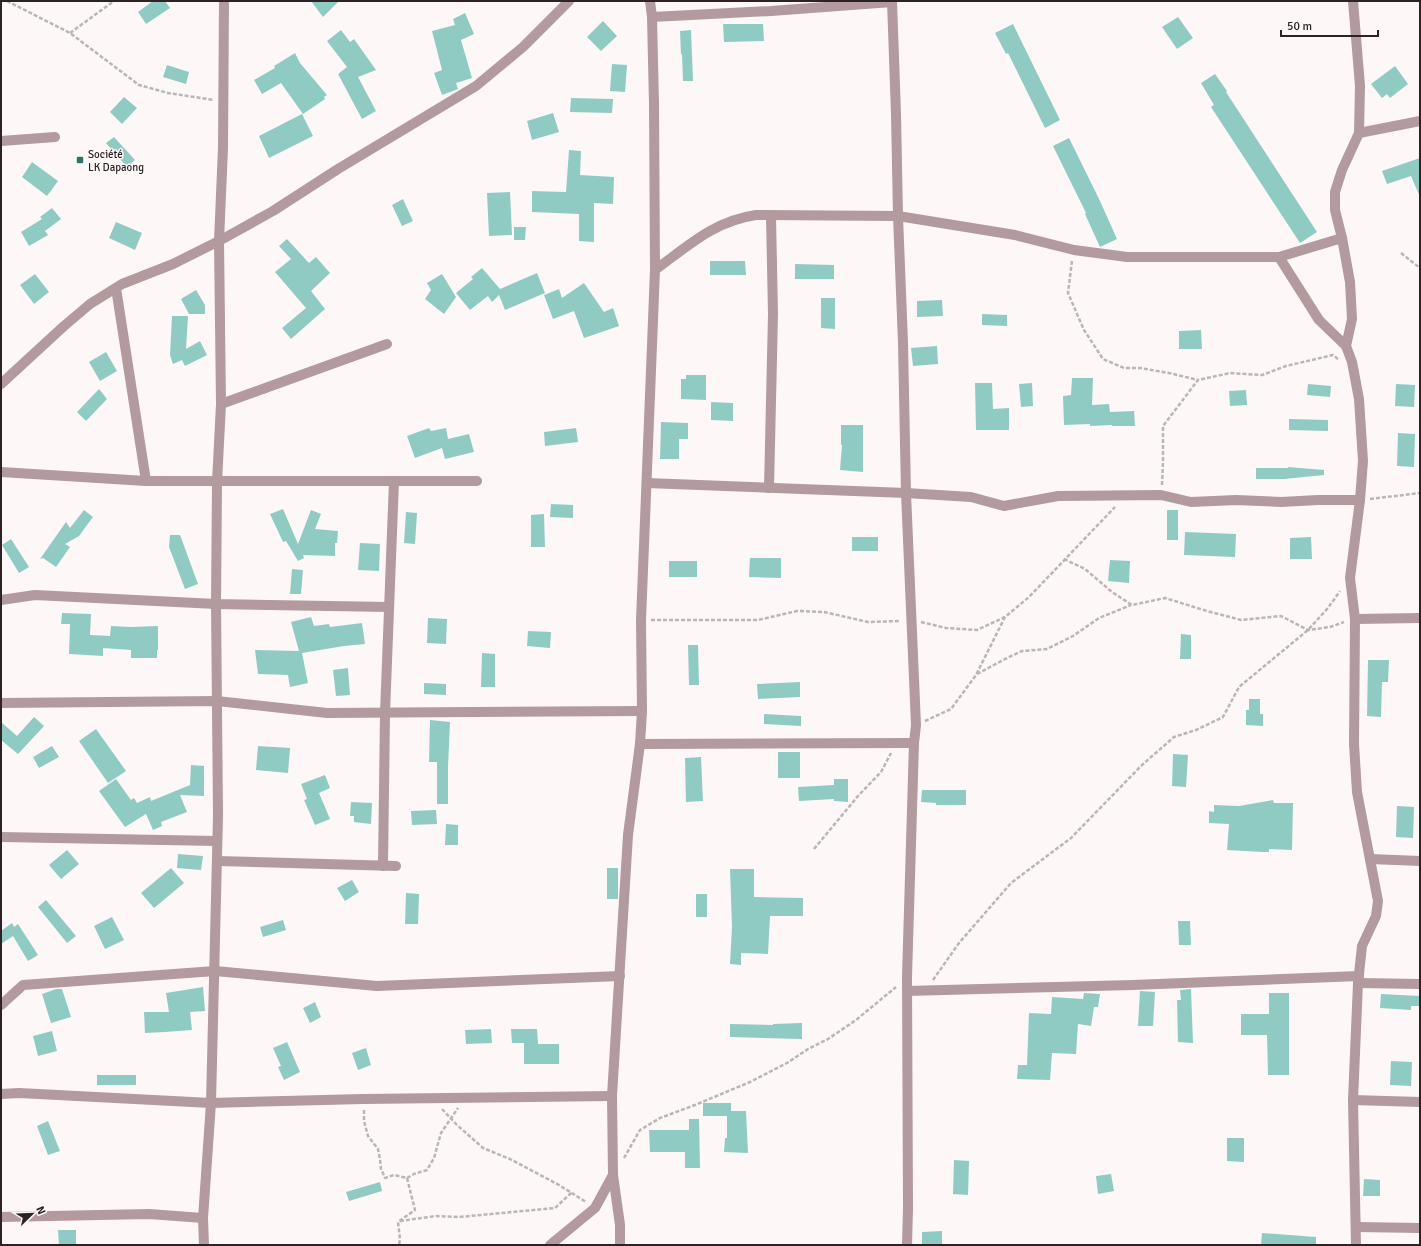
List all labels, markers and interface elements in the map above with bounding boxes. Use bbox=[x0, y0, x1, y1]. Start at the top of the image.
scale bar bbox=[1281, 12, 1378, 38]
text: 50 m bbox=[1287, 19, 1312, 34]
place label: Société LK Dapaong bbox=[88, 148, 144, 174]
marker: Société LK Dapaong bbox=[75, 155, 85, 165]
north arrow bbox=[12, 1194, 52, 1234]
text: N bbox=[33, 1204, 48, 1216]

